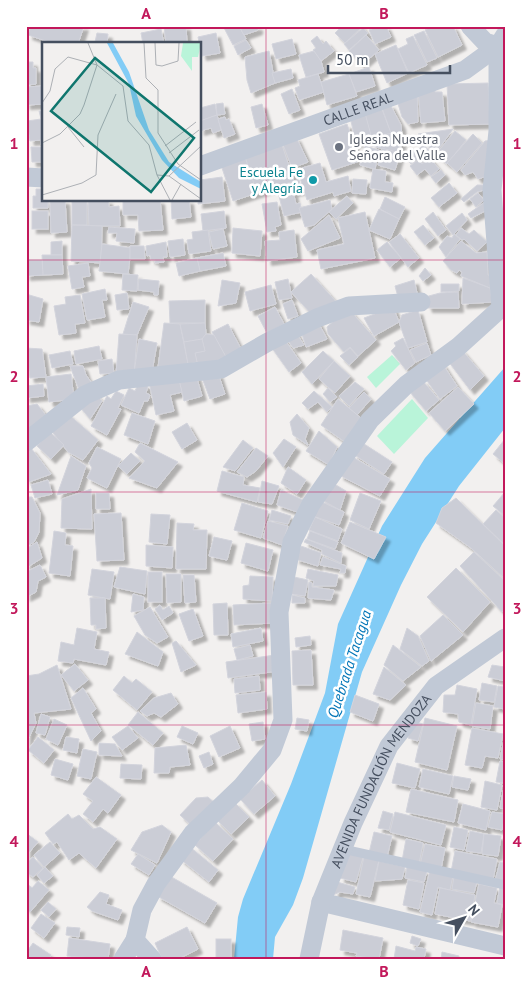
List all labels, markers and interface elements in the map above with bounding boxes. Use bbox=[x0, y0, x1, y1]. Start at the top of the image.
text: A bbox=[141, 3, 151, 23]
text: B bbox=[379, 3, 389, 23]
inset map bbox=[42, 42, 201, 201]
scale bar bbox=[328, 42, 451, 74]
text: 50 m bbox=[336, 50, 369, 69]
street label: CALLE REAL bbox=[321, 88, 395, 130]
place label: Iglesia Nuestra Señora del Valle bbox=[349, 130, 446, 164]
text: 1 bbox=[9, 133, 19, 153]
text: 1 bbox=[512, 133, 522, 153]
marker: Iglesia Nuestra Señora del Valle bbox=[333, 141, 345, 153]
place label: Escuela Fe y Alegría bbox=[240, 163, 303, 197]
marker: Escuela Fe y Alegría bbox=[307, 174, 319, 186]
text: 2 bbox=[9, 366, 19, 386]
text: 2 bbox=[512, 366, 522, 386]
text: 3 bbox=[9, 598, 19, 618]
text: 3 bbox=[512, 598, 522, 618]
water label: Quebrada Tacagua bbox=[323, 607, 376, 720]
street label: AVENIDA FUNDACIÓN MENDOZA bbox=[327, 690, 436, 870]
text: 4 bbox=[9, 831, 19, 851]
text: 4 bbox=[512, 831, 522, 851]
north arrow bbox=[438, 892, 488, 942]
text: N bbox=[464, 901, 484, 919]
text: A bbox=[141, 961, 151, 981]
text: B bbox=[379, 961, 389, 981]

